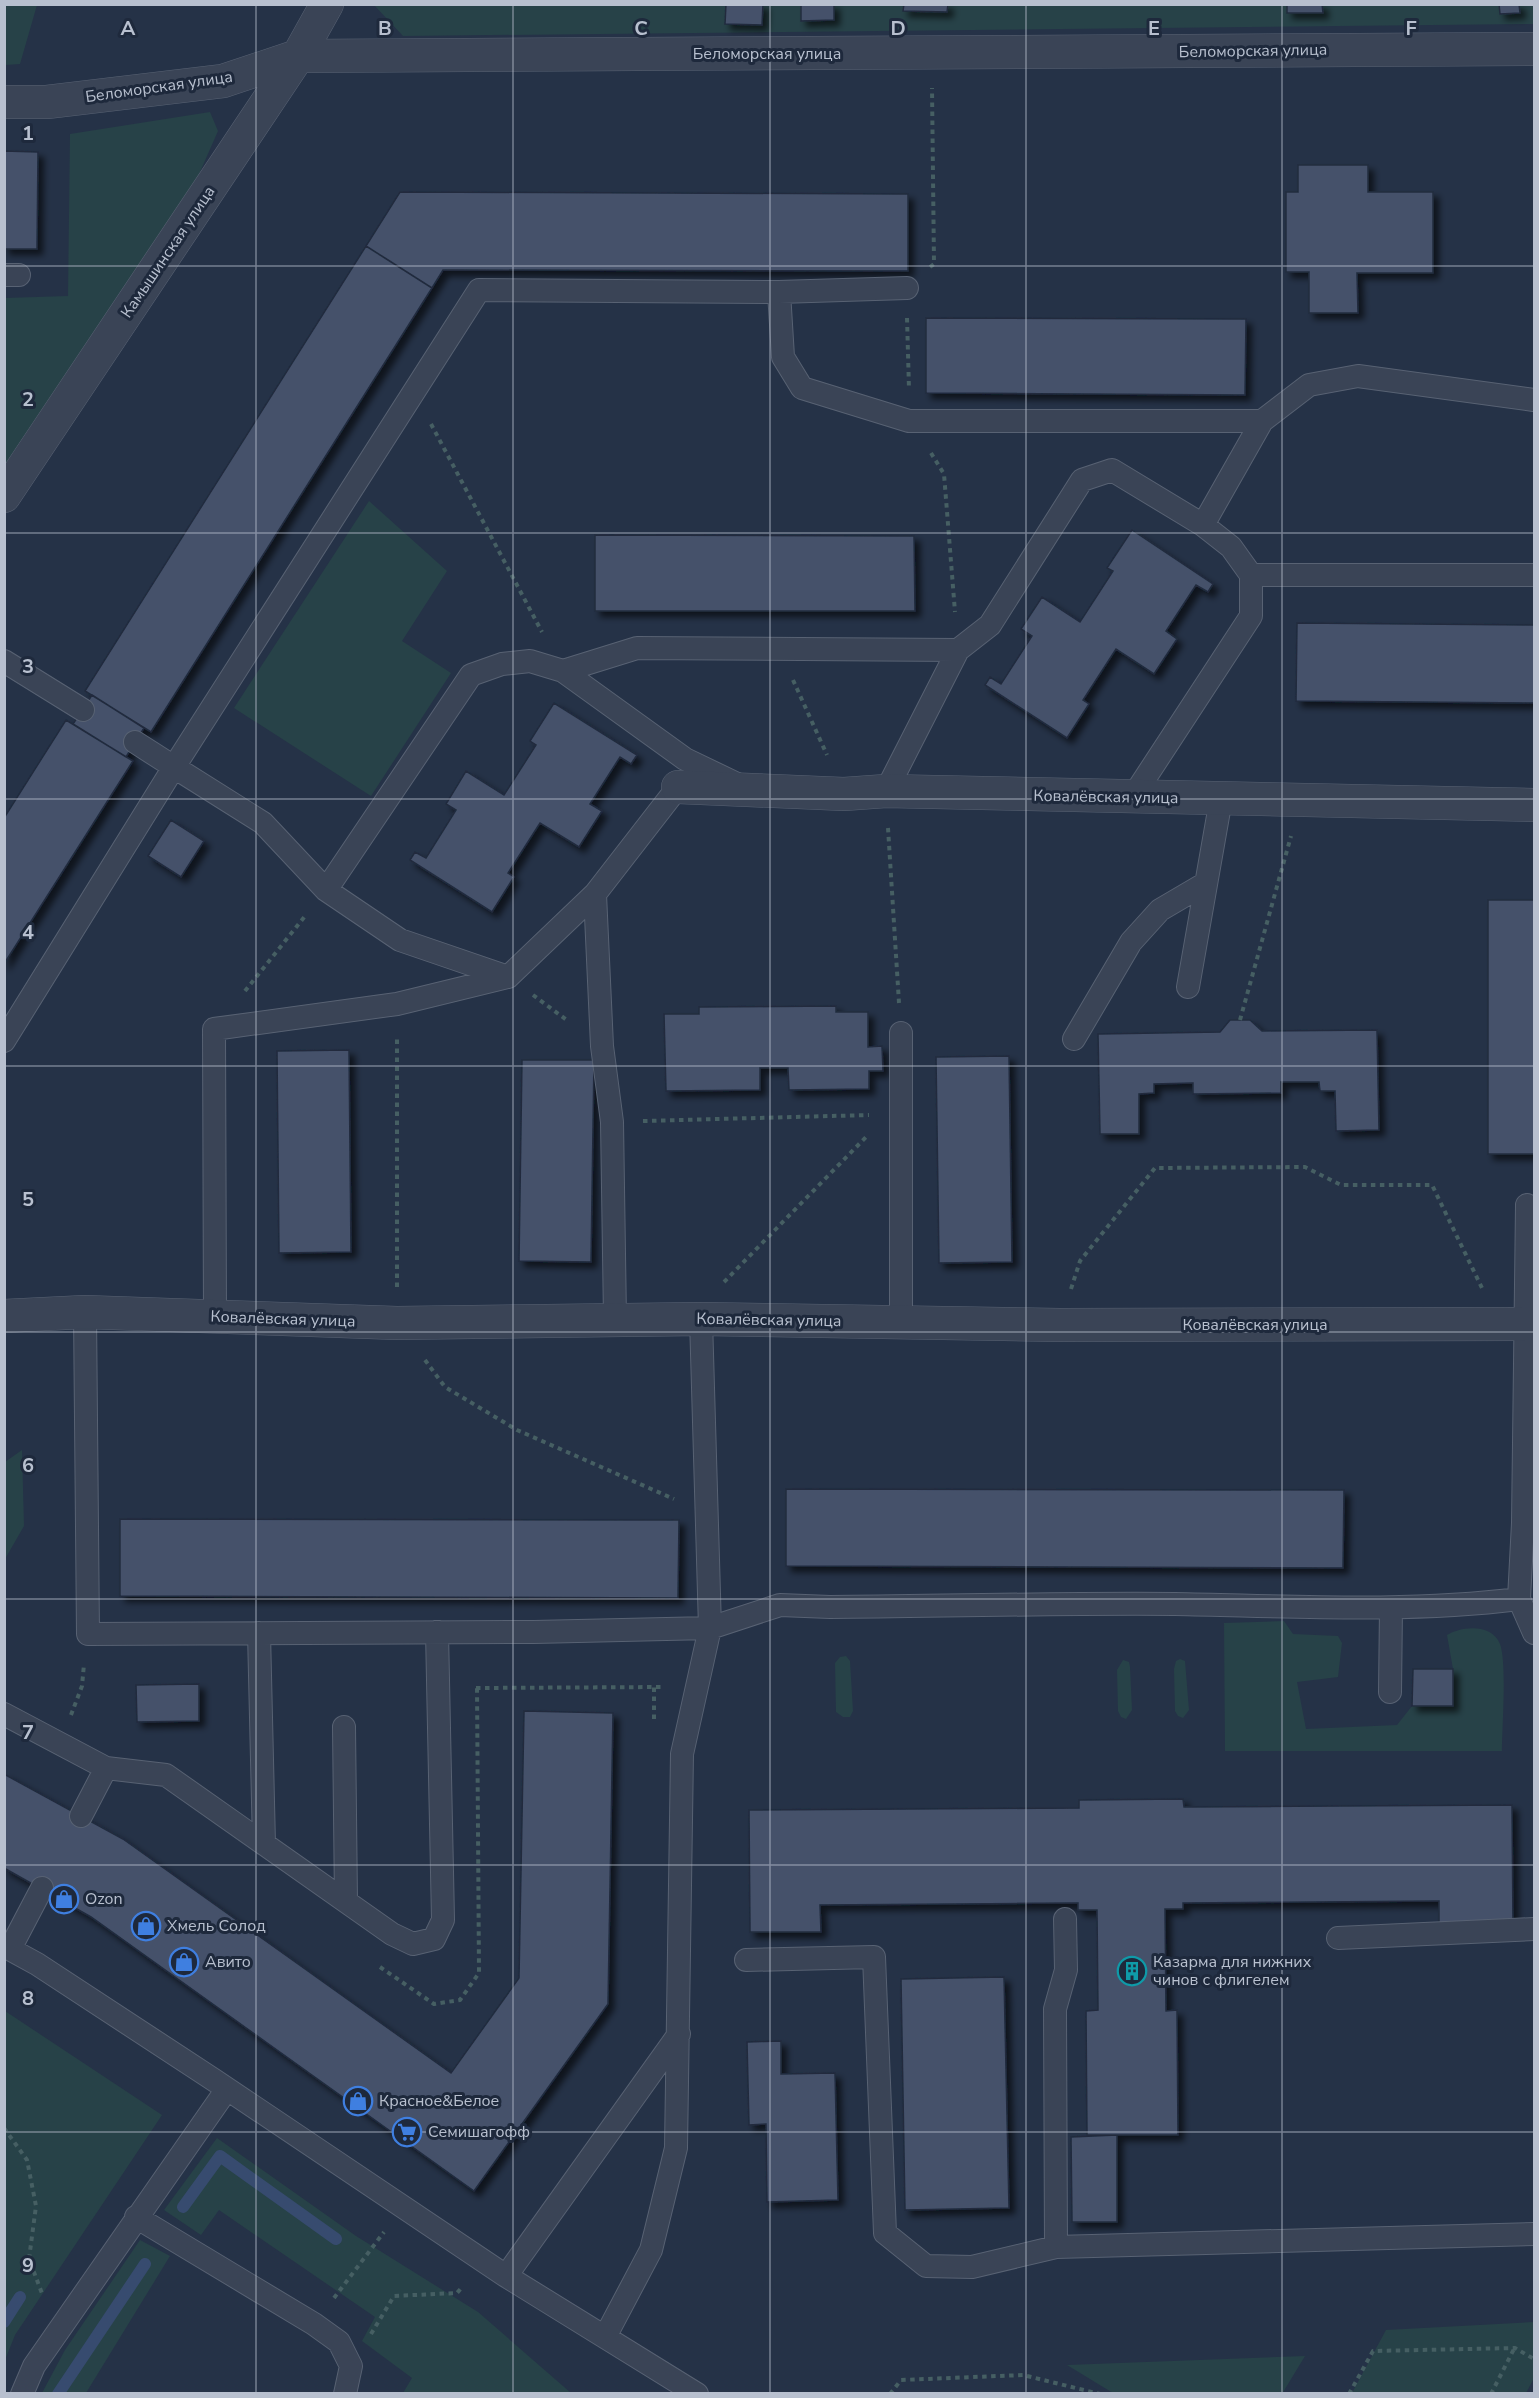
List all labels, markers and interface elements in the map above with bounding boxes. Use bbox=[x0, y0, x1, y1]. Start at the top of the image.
text: A bbox=[121, 15, 136, 42]
text: B bbox=[378, 15, 392, 42]
text: C bbox=[634, 15, 648, 42]
text: D bbox=[890, 15, 906, 42]
text: E bbox=[1148, 15, 1160, 42]
text: F bbox=[1405, 15, 1417, 42]
street label: Беломорская улица bbox=[1179, 39, 1327, 63]
street label: Беломорская улица bbox=[693, 43, 841, 65]
street label: Беломорская улица bbox=[84, 66, 234, 108]
text: 1 bbox=[22, 120, 34, 147]
street label: Камышинская улица bbox=[116, 182, 220, 322]
text: 2 bbox=[22, 386, 34, 413]
text: 3 bbox=[22, 653, 34, 680]
street label: Ковалёвская улица bbox=[1033, 785, 1179, 809]
text: 4 bbox=[22, 919, 34, 946]
text: 5 bbox=[22, 1186, 34, 1213]
street label: Ковалёвская улица bbox=[210, 1305, 356, 1333]
street label: Ковалёвская улица bbox=[696, 1308, 842, 1332]
street label: Ковалёвская улица bbox=[1182, 1314, 1328, 1336]
text: 6 bbox=[22, 1452, 34, 1479]
text: 7 bbox=[22, 1719, 34, 1746]
shop icon: Ozon bbox=[48, 1883, 80, 1915]
place label: Ozon bbox=[85, 1888, 123, 1910]
shop icon: Хмель Солод bbox=[130, 1910, 162, 1942]
place label: Хмель Солод bbox=[167, 1915, 266, 1937]
shop icon: Авито bbox=[168, 1946, 200, 1978]
place label: Авито bbox=[205, 1951, 251, 1973]
place label: Казарма для нижних чинов с флигелем bbox=[1153, 1951, 1312, 1991]
building icon: Казарма для нижних чинов с флигелем bbox=[1116, 1955, 1148, 1987]
text: 8 bbox=[22, 1985, 34, 2012]
shop icon: Красное&Белое bbox=[342, 2085, 374, 2117]
place label: Красное&Белое bbox=[379, 2090, 499, 2112]
supermarket icon: Семишагофф bbox=[391, 2116, 423, 2148]
place label: Семишагофф bbox=[428, 2121, 530, 2143]
text: 9 bbox=[22, 2252, 34, 2279]

